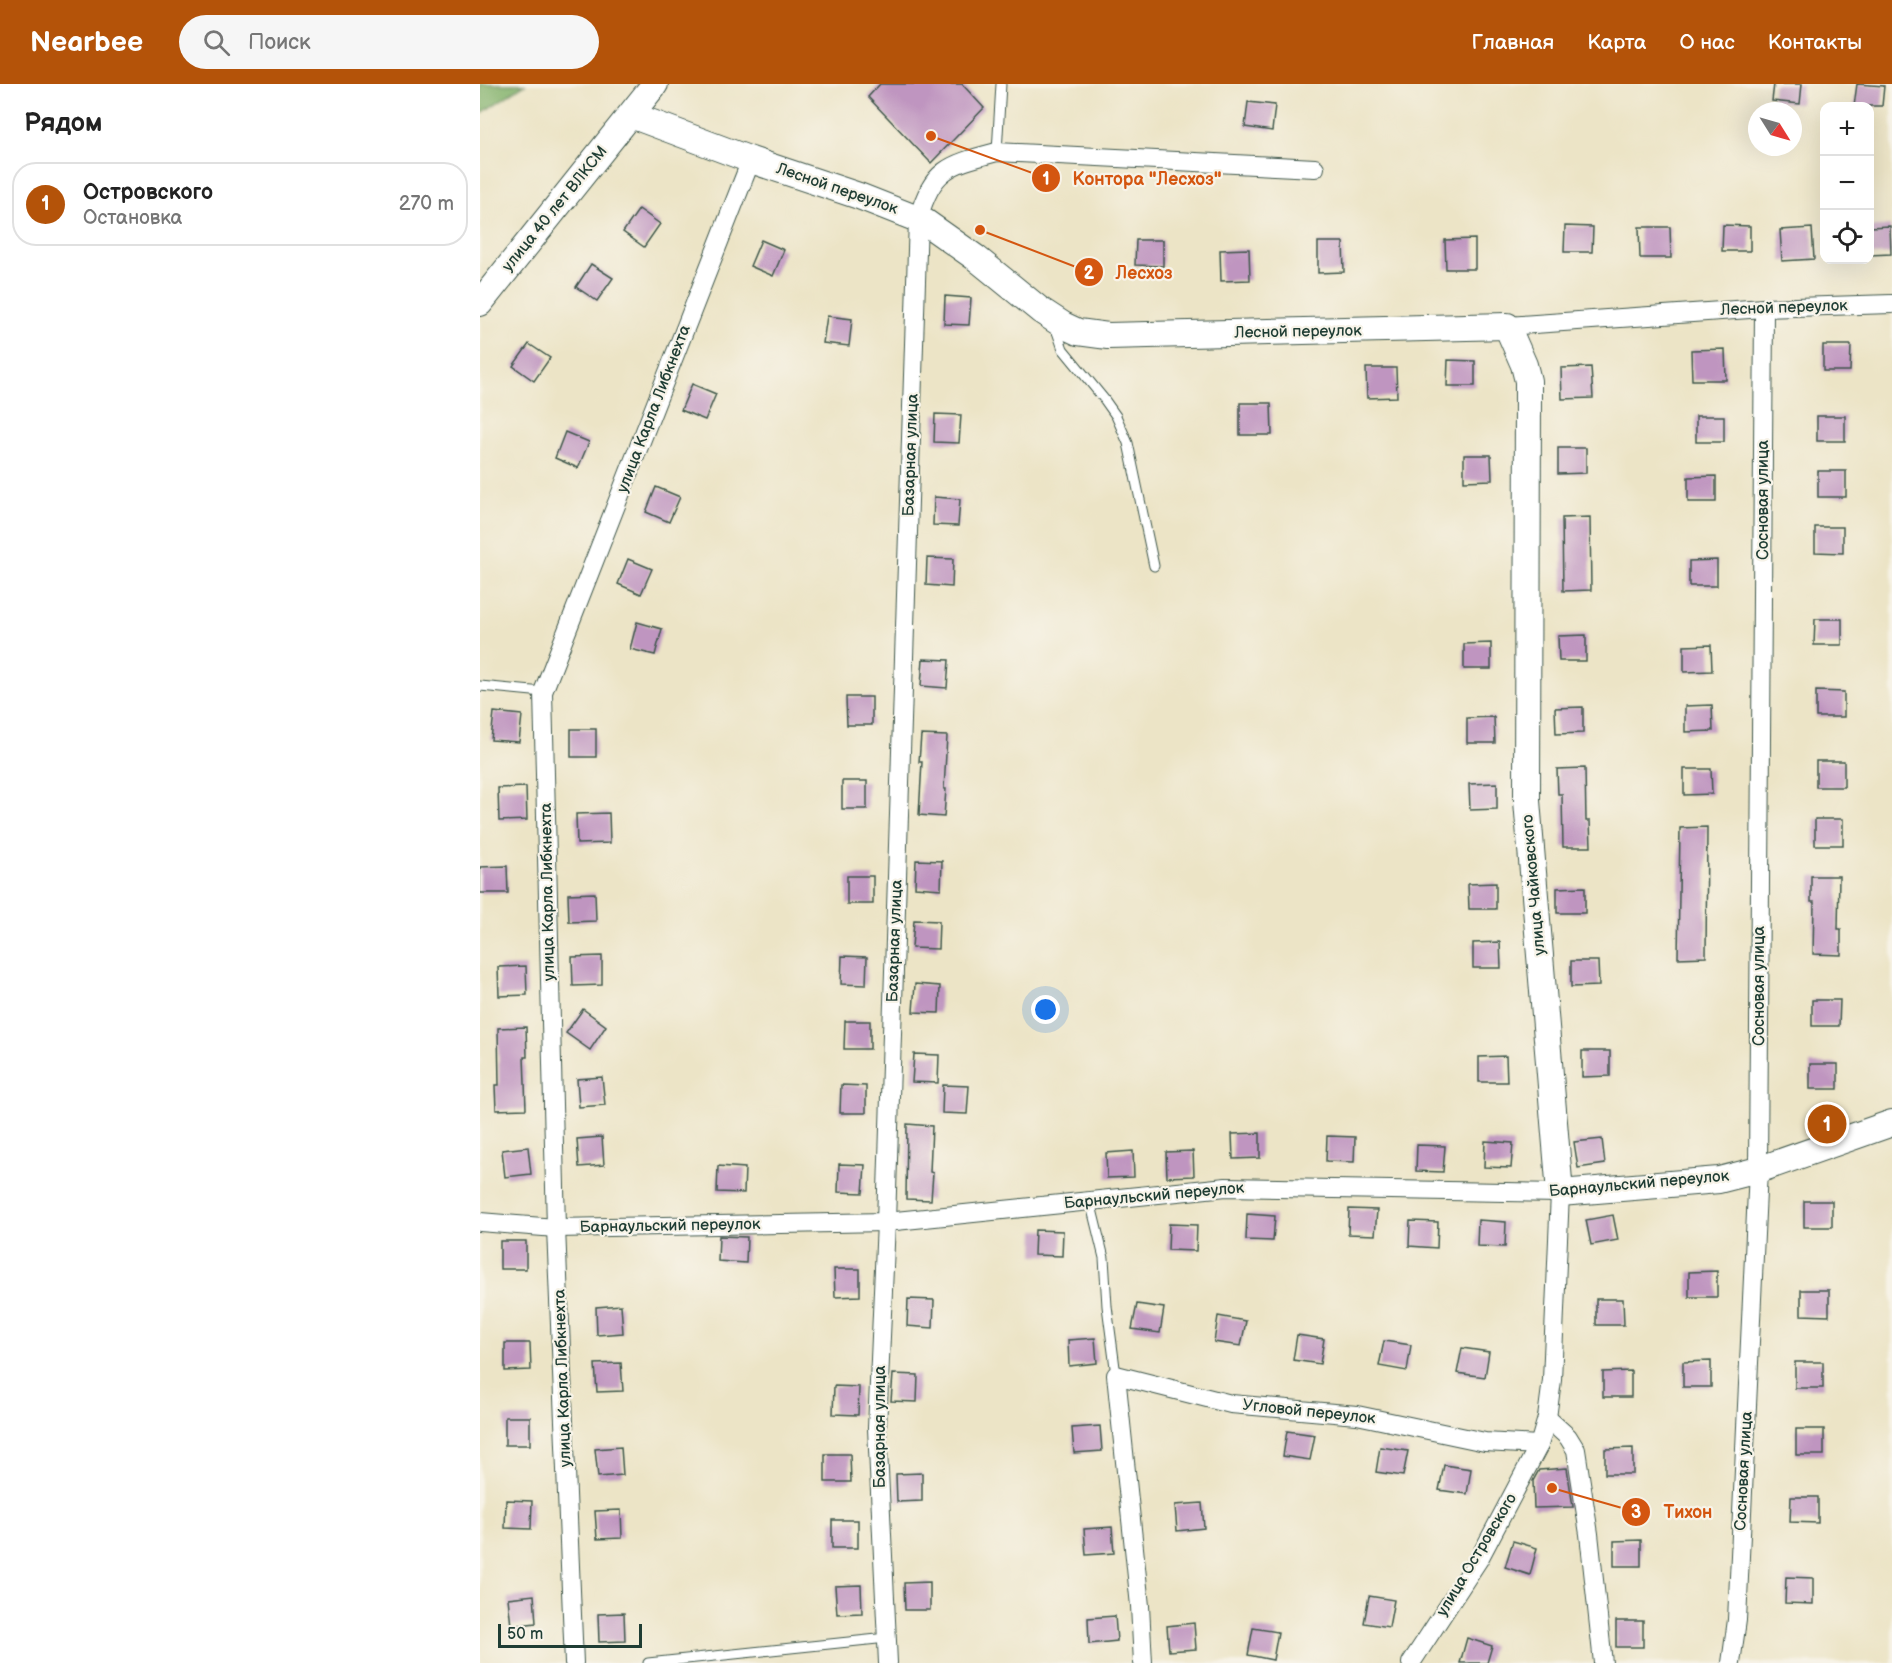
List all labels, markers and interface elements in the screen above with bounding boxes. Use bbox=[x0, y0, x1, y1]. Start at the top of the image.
search box bbox=[179, 15, 599, 69]
text: Nearbee bbox=[30, 26, 143, 59]
icon: search bbox=[200, 26, 233, 59]
text: Поиск bbox=[248, 29, 311, 56]
text: Главная bbox=[1471, 30, 1554, 55]
text: Карта bbox=[1587, 30, 1646, 55]
text: О нас bbox=[1679, 30, 1735, 55]
text: Контакты bbox=[1768, 30, 1862, 55]
north arrow bbox=[1748, 102, 1802, 156]
map controls bbox=[1820, 102, 1874, 264]
button: + bbox=[1820, 102, 1874, 156]
text: Рядом bbox=[24, 108, 102, 139]
street label: улица 40 лет ВЛКСМ bbox=[498, 142, 612, 276]
button: − bbox=[1820, 156, 1874, 210]
street label: Лесной переулок bbox=[773, 159, 901, 219]
callout: Контора "Лесхоз" bbox=[1031, 160, 1234, 196]
text: 1 bbox=[1042, 169, 1050, 190]
text: Контора "Лесхоз" bbox=[1072, 169, 1222, 190]
text: Островского bbox=[83, 179, 213, 206]
text: 1 bbox=[41, 192, 50, 216]
text: 270 m bbox=[399, 192, 454, 216]
text: Остановка bbox=[83, 206, 182, 230]
button: locate bbox=[1820, 210, 1874, 264]
callout: Лесхоз bbox=[1074, 254, 1185, 290]
text: 2 bbox=[1084, 263, 1095, 284]
text: Лесхоз bbox=[1114, 263, 1173, 284]
street label: Лесной переулок bbox=[1719, 296, 1848, 320]
street label: Лесной переулок bbox=[1233, 321, 1362, 343]
street label: улица Карла Либкнехта bbox=[613, 322, 695, 496]
street label: Базарная улица bbox=[899, 393, 923, 517]
street label: Сосновая улица bbox=[1754, 440, 1773, 560]
street label: улица Карла Либкнехта bbox=[537, 802, 559, 981]
street label: улица Чайковского bbox=[1518, 814, 1550, 956]
street label: Базарная улица bbox=[883, 879, 907, 1003]
street label: Сосновая улица bbox=[1750, 926, 1769, 1046]
your location bbox=[1031, 995, 1060, 1024]
pin: 1 bbox=[1808, 1102, 1846, 1146]
street label: Барнаульский переулок bbox=[1548, 1167, 1730, 1201]
street label: Барнаульский переулок bbox=[1063, 1179, 1245, 1213]
street label: Барнаульский переулок bbox=[580, 1215, 761, 1237]
street label: улица Карла Либкнехта bbox=[550, 1288, 576, 1467]
street label: Базарная улица bbox=[871, 1365, 890, 1488]
street label: Угловой переулок bbox=[1241, 1396, 1377, 1428]
street label: Сосновая улица bbox=[1731, 1410, 1757, 1531]
street label: улица Островского bbox=[1433, 1490, 1521, 1620]
callout: Тихон bbox=[1621, 1494, 1724, 1530]
text: 3 bbox=[1631, 1502, 1641, 1523]
text: Тихон bbox=[1664, 1502, 1712, 1523]
scale bar bbox=[498, 1621, 642, 1648]
text: 50 m bbox=[507, 1625, 543, 1644]

